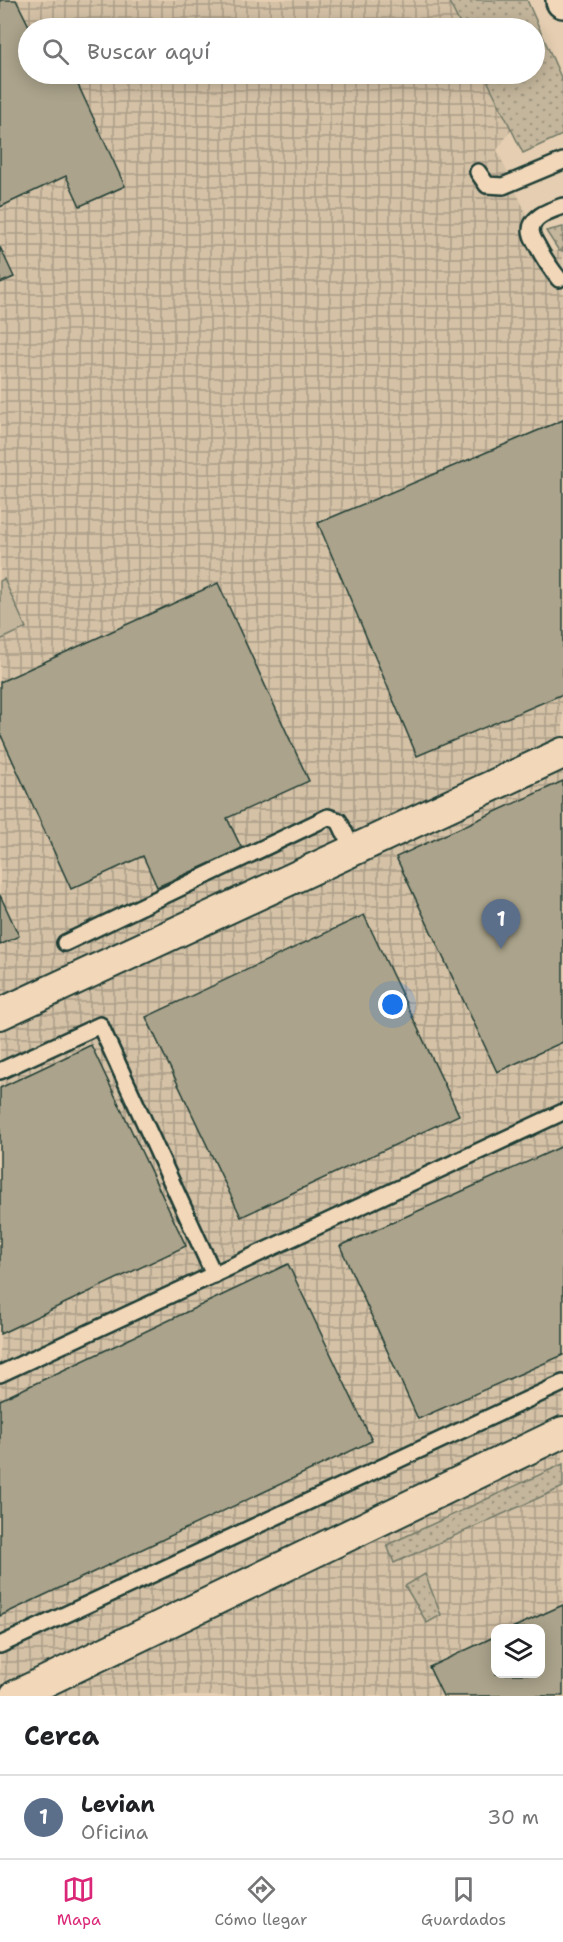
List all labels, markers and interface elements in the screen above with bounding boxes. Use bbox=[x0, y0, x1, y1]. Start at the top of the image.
search box bbox=[18, 18, 545, 84]
icon: search bbox=[39, 35, 72, 68]
text: Buscar aquí bbox=[87, 37, 210, 66]
pin: 1 bbox=[482, 900, 520, 949]
your location bbox=[378, 990, 407, 1019]
map controls bbox=[491, 1624, 545, 1678]
button: layers bbox=[491, 1624, 545, 1678]
text: Cerca bbox=[24, 1718, 99, 1753]
text: Levian bbox=[81, 1790, 155, 1819]
text: 1 bbox=[39, 1804, 48, 1830]
text: 30 m bbox=[487, 1804, 539, 1830]
text: Oficina bbox=[81, 1819, 148, 1845]
tab: Mapa bbox=[57, 1873, 101, 1930]
tab: Cómo llegar bbox=[214, 1873, 308, 1930]
tab: Guardados bbox=[421, 1873, 506, 1930]

